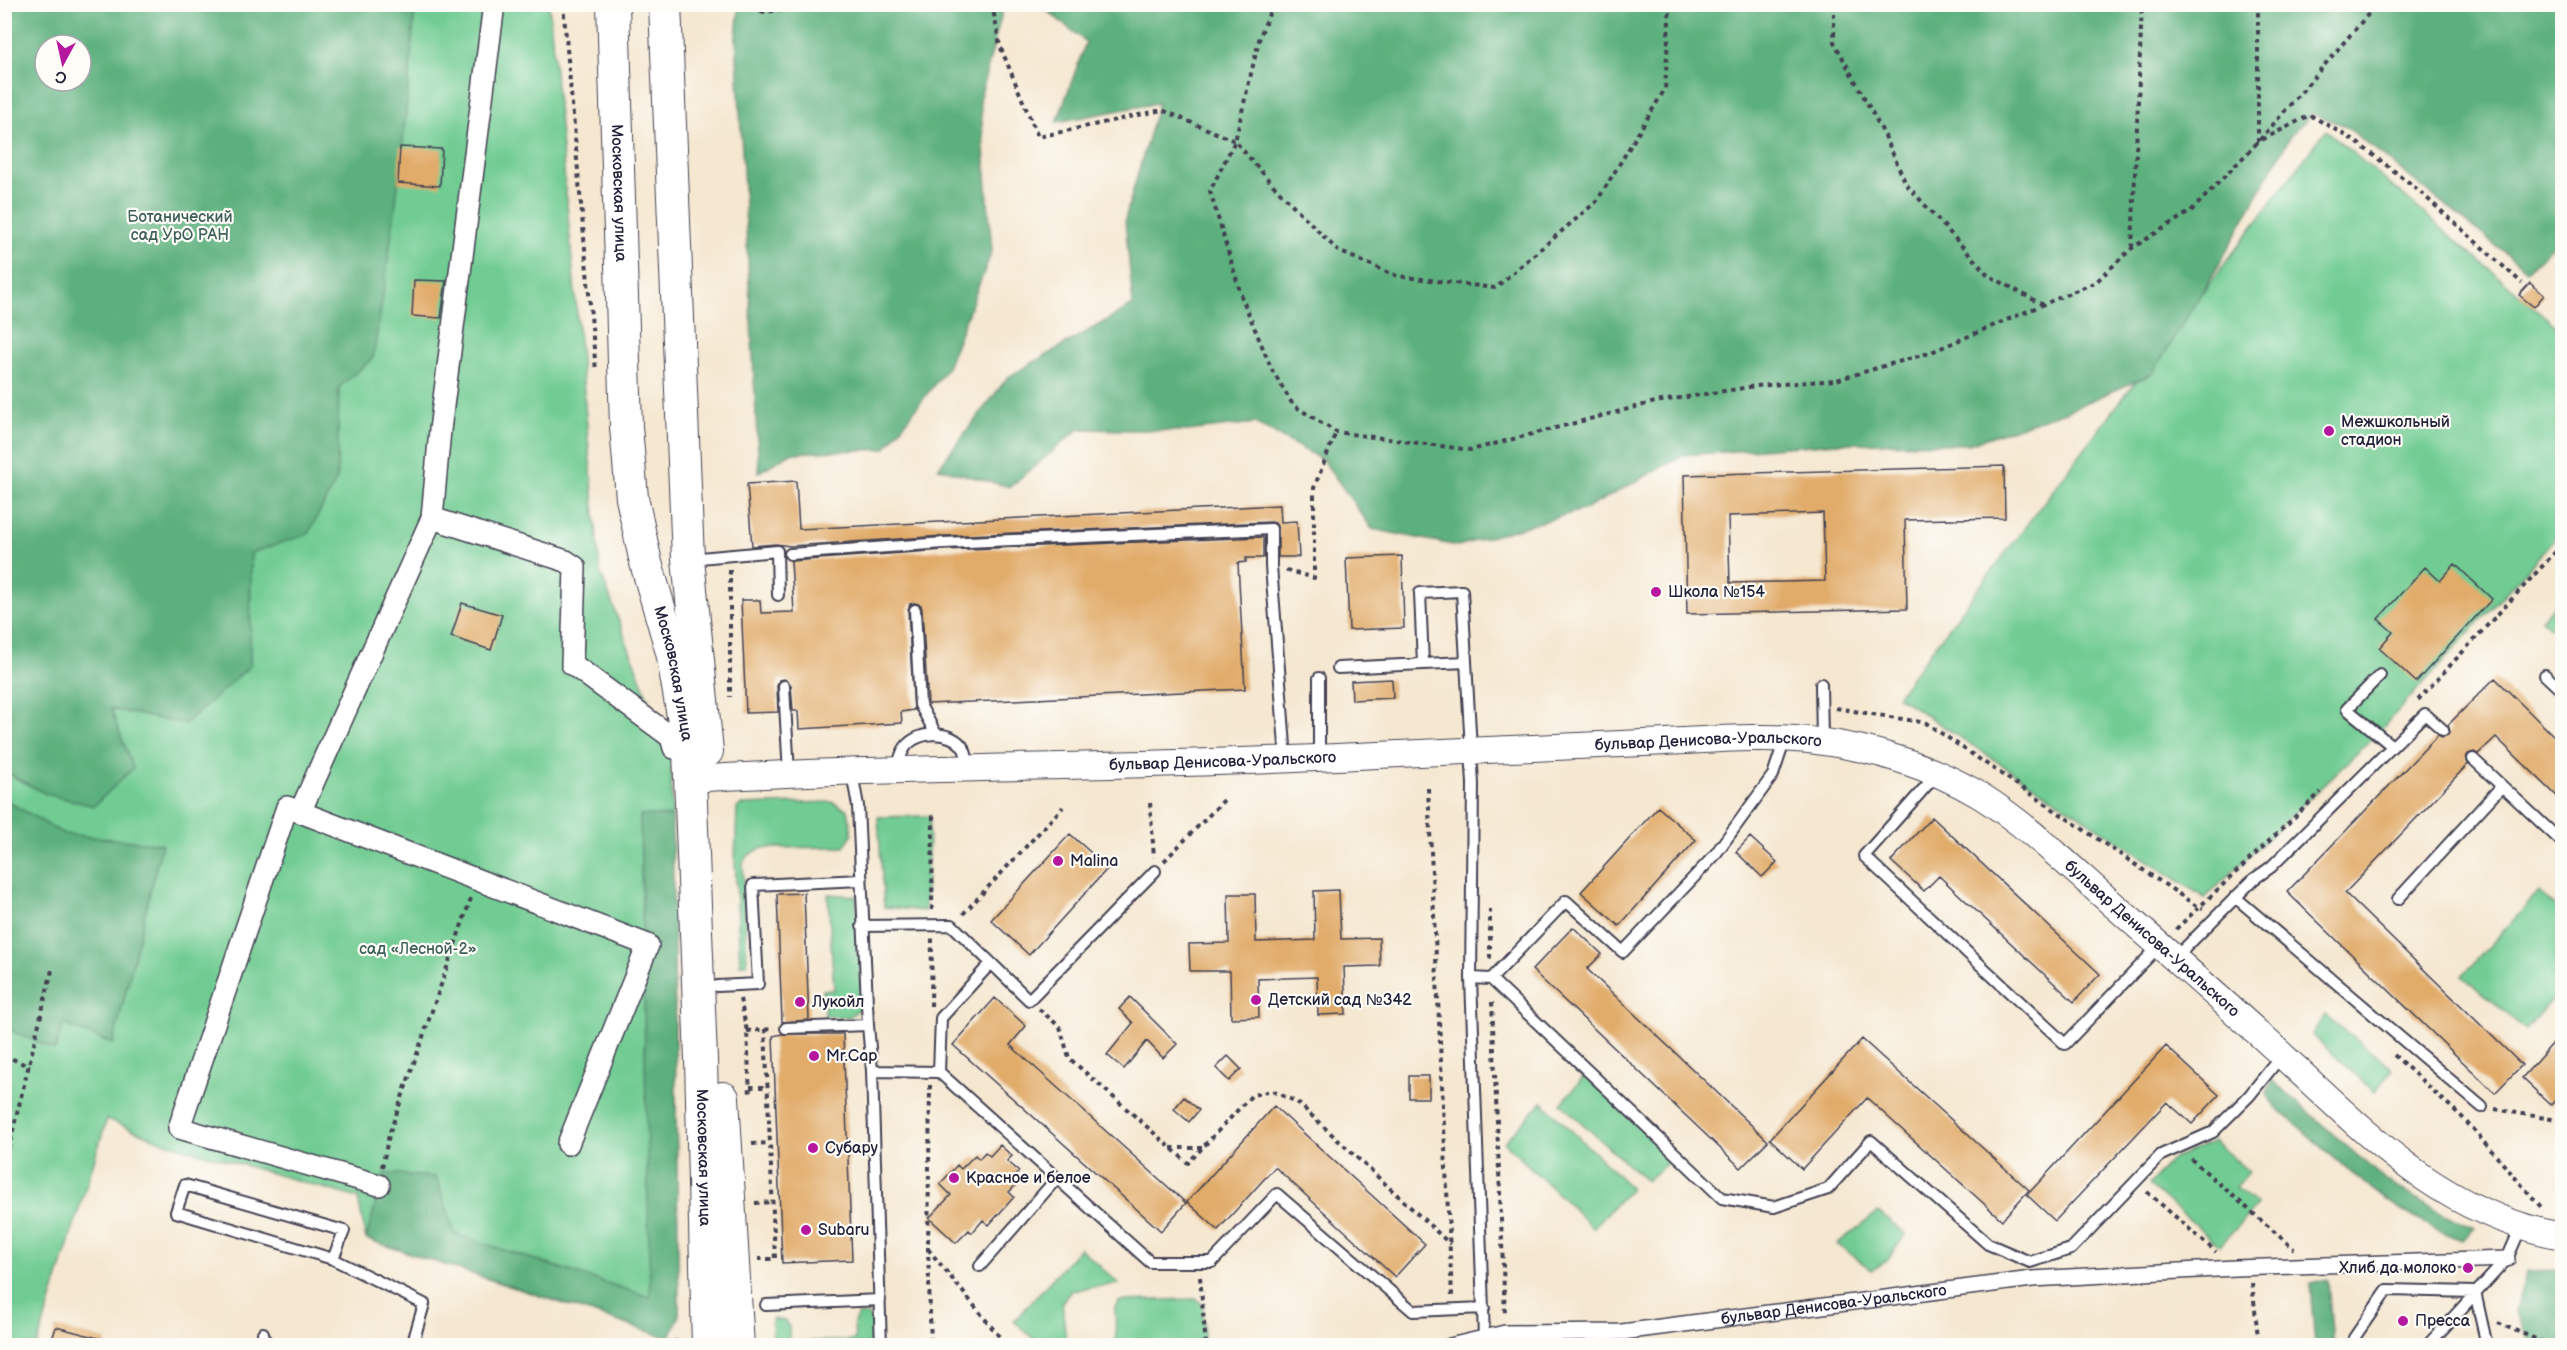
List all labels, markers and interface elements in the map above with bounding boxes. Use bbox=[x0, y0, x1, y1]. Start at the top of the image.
north arrow bbox=[33, 33, 93, 93]
text: С bbox=[54, 66, 68, 87]
street label: Московская улица bbox=[607, 124, 630, 263]
park label: Ботанический сад УрО РАН bbox=[127, 208, 233, 245]
place label: Межшкольный стадион bbox=[2341, 413, 2450, 450]
marker: Межшкольный стадион bbox=[2322, 424, 2336, 438]
place label: Школа №154 bbox=[1668, 583, 1765, 602]
marker: Школа №154 bbox=[1649, 585, 1663, 599]
street label: Московская улица bbox=[650, 604, 697, 743]
street label: бульвар Денисова-Уральского bbox=[1594, 728, 1823, 754]
street label: бульвар Денисова-Уральского bbox=[1109, 748, 1337, 774]
place label: Malina bbox=[1070, 852, 1118, 871]
marker: Malina bbox=[1051, 854, 1065, 868]
street label: бульвар Денисова-Уральского bbox=[2061, 856, 2243, 1021]
park label: сад «Лесной-2» bbox=[359, 940, 477, 959]
place label: Детский сад №342 bbox=[1268, 991, 1412, 1010]
place label: Лукойл bbox=[811, 993, 864, 1012]
marker: Детский сад №342 bbox=[1249, 993, 1263, 1007]
marker: Лукойл bbox=[793, 995, 807, 1009]
place label: Mr.Cap bbox=[826, 1047, 878, 1066]
marker: Mr.Cap bbox=[807, 1049, 821, 1063]
street label: Московская улица bbox=[692, 1089, 715, 1227]
place label: Субару bbox=[825, 1139, 878, 1158]
marker: Субару bbox=[806, 1141, 820, 1155]
place label: Красное и белое bbox=[966, 1169, 1091, 1188]
marker: Красное и белое bbox=[947, 1171, 961, 1185]
place label: Subaru bbox=[818, 1221, 869, 1240]
marker: Subaru bbox=[799, 1223, 813, 1237]
place label: Хлиб да молоко bbox=[2339, 1259, 2456, 1278]
marker: Хлиб да молоко bbox=[2461, 1261, 2475, 1275]
street label: бульвар Денисова-Уральского bbox=[1720, 1281, 1948, 1329]
place label: Пресса bbox=[2415, 1312, 2471, 1331]
marker: Пресса bbox=[2396, 1314, 2410, 1328]

